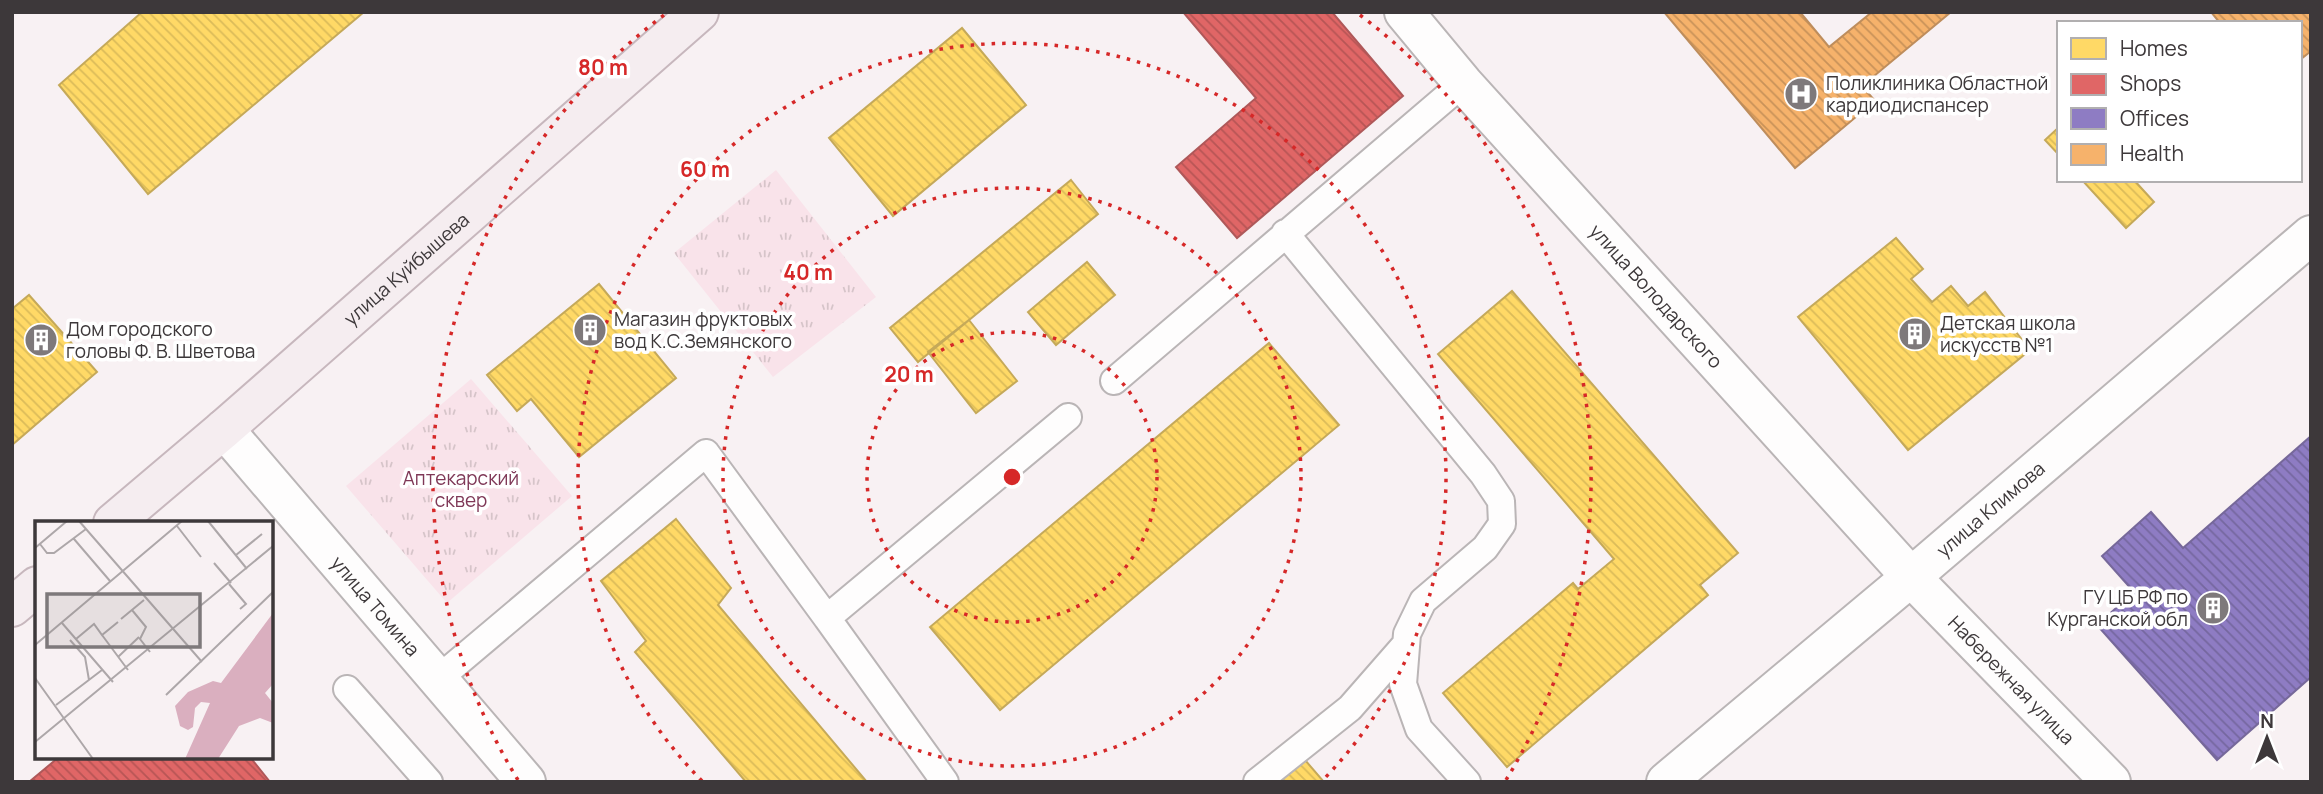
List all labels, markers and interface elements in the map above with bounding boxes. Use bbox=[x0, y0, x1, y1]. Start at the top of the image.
legend bbox=[2057, 21, 2302, 182]
text: Homes bbox=[2120, 34, 2188, 62]
text: 80 m bbox=[578, 53, 628, 81]
text: Shops bbox=[2120, 69, 2181, 97]
place label: Поликлиника Областной кардиодиспансер bbox=[1826, 70, 2048, 118]
hospital icon: Поликлиника Областной кардиодиспансер bbox=[1782, 75, 1820, 113]
text: Offices bbox=[2120, 104, 2189, 132]
text: Health bbox=[2120, 139, 2184, 167]
text: 60 m bbox=[680, 155, 730, 183]
street label: улица Куйбышева bbox=[338, 207, 475, 331]
street label: улица Володарского bbox=[1584, 218, 1729, 374]
text: 40 m bbox=[783, 258, 833, 286]
place label: Магазин фруктовых вод К.С.Земянского bbox=[614, 306, 793, 354]
place label: Детская школа искусств №1 bbox=[1940, 310, 2076, 358]
building icon: Магазин фруктовых вод К.С.Земянского bbox=[571, 311, 609, 349]
building icon: Детская школа искусств №1 bbox=[1896, 315, 1934, 353]
place label: Дом городского головы Ф. В. Шветова bbox=[66, 316, 255, 364]
building icon: Дом городского головы Ф. В. Шветова bbox=[22, 321, 60, 359]
text: 20 m bbox=[884, 360, 934, 388]
street label: улица Климова bbox=[1931, 455, 2050, 563]
park label: Аптекарский сквер bbox=[403, 465, 519, 513]
centre of rings bbox=[1000, 465, 1024, 489]
inset map bbox=[35, 521, 273, 759]
street label: улица Томина bbox=[325, 550, 426, 662]
place label: ГУ ЦБ РФ по Курганской обл bbox=[2047, 584, 2188, 632]
building icon: ГУ ЦБ РФ по Курганской обл bbox=[2194, 589, 2232, 627]
street label: Набережная улица bbox=[1942, 610, 2080, 750]
north arrow bbox=[2232, 703, 2302, 773]
text: N bbox=[2260, 708, 2274, 734]

